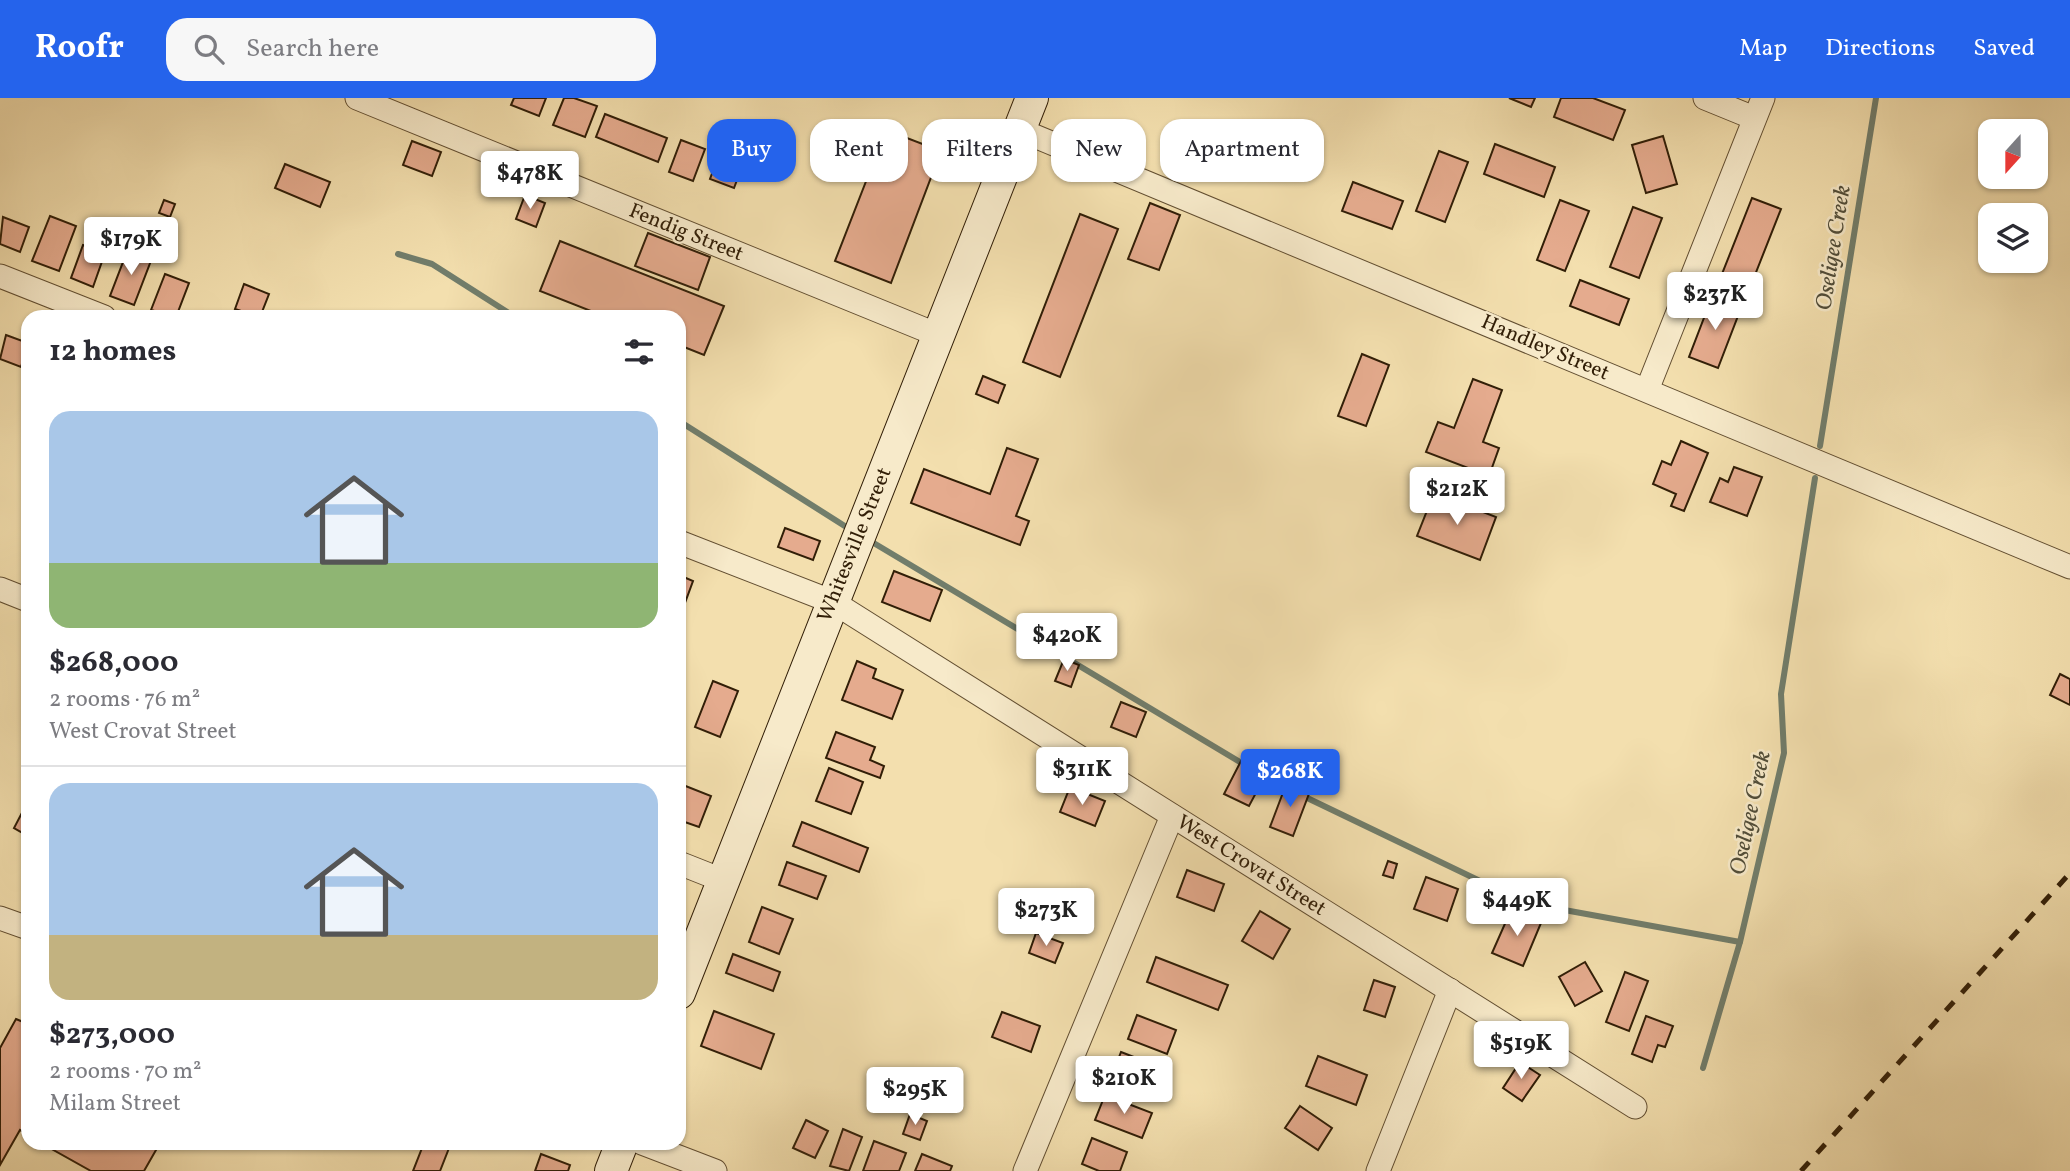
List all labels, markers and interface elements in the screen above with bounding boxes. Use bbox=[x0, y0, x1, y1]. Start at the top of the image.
search box bbox=[166, 18, 656, 81]
text: Roofr bbox=[35, 26, 124, 72]
icon: search bbox=[190, 30, 228, 68]
text: Search here bbox=[246, 31, 379, 67]
text: Map bbox=[1739, 32, 1787, 66]
text: Directions bbox=[1825, 32, 1935, 66]
text: Saved bbox=[1973, 32, 2035, 66]
chip: Buy bbox=[707, 119, 796, 182]
chip: Rent bbox=[810, 119, 908, 182]
chip: Filters bbox=[922, 119, 1037, 182]
chip: New bbox=[1051, 119, 1146, 182]
chip: Apartment bbox=[1160, 119, 1324, 182]
north arrow bbox=[1978, 119, 2048, 189]
map controls bbox=[1978, 119, 2048, 273]
pin: $478K bbox=[481, 152, 579, 211]
text: $478K bbox=[497, 158, 563, 190]
water label: Oseligee Creek bbox=[1808, 183, 1860, 313]
street label: Fendig Street bbox=[624, 197, 748, 269]
button: layers bbox=[1978, 203, 2048, 273]
pin: $179K bbox=[82, 218, 180, 277]
text: $179K bbox=[100, 224, 162, 256]
pin: $237K bbox=[1666, 272, 1764, 332]
text: $237K bbox=[1683, 279, 1747, 311]
street label: Handley Street bbox=[1476, 308, 1614, 388]
text: 12 homes bbox=[49, 331, 176, 373]
icon: filters bbox=[620, 333, 658, 371]
icon: home bbox=[291, 457, 417, 583]
street label: Whitesville Street bbox=[811, 463, 899, 627]
pin: $212K bbox=[1408, 468, 1506, 527]
text: $212K bbox=[1426, 474, 1488, 506]
pin: $420K bbox=[1018, 614, 1116, 673]
text: $420K bbox=[1032, 620, 1102, 652]
text: $268,000 bbox=[49, 642, 178, 684]
text: 2 rooms · 76 m² bbox=[49, 684, 200, 716]
text: West Crovat Street bbox=[49, 716, 237, 748]
pin: $311K bbox=[1033, 748, 1131, 807]
water label: Oseligee Creek bbox=[1722, 748, 1780, 878]
pin: $268K bbox=[1241, 750, 1339, 809]
text: $311K bbox=[1052, 754, 1112, 786]
text: $268K bbox=[1257, 756, 1323, 788]
street label: West Crovat Street bbox=[1171, 808, 1331, 924]
icon: home bbox=[291, 829, 417, 955]
pin: $449K bbox=[1468, 878, 1566, 938]
text: $449K bbox=[1482, 885, 1552, 917]
pin: $273K bbox=[997, 888, 1095, 948]
text: $273K bbox=[1014, 895, 1078, 927]
text: $273,000 bbox=[49, 1014, 175, 1056]
pin: $519K bbox=[1472, 1021, 1570, 1081]
text: $519K bbox=[1490, 1028, 1552, 1060]
text: 2 rooms · 70 m² bbox=[49, 1056, 202, 1088]
pin: $210K bbox=[1075, 1056, 1173, 1116]
text: $210K bbox=[1092, 1063, 1156, 1095]
pin: $295K bbox=[866, 1068, 964, 1127]
text: $295K bbox=[883, 1074, 948, 1106]
text: Milam Street bbox=[49, 1088, 181, 1120]

